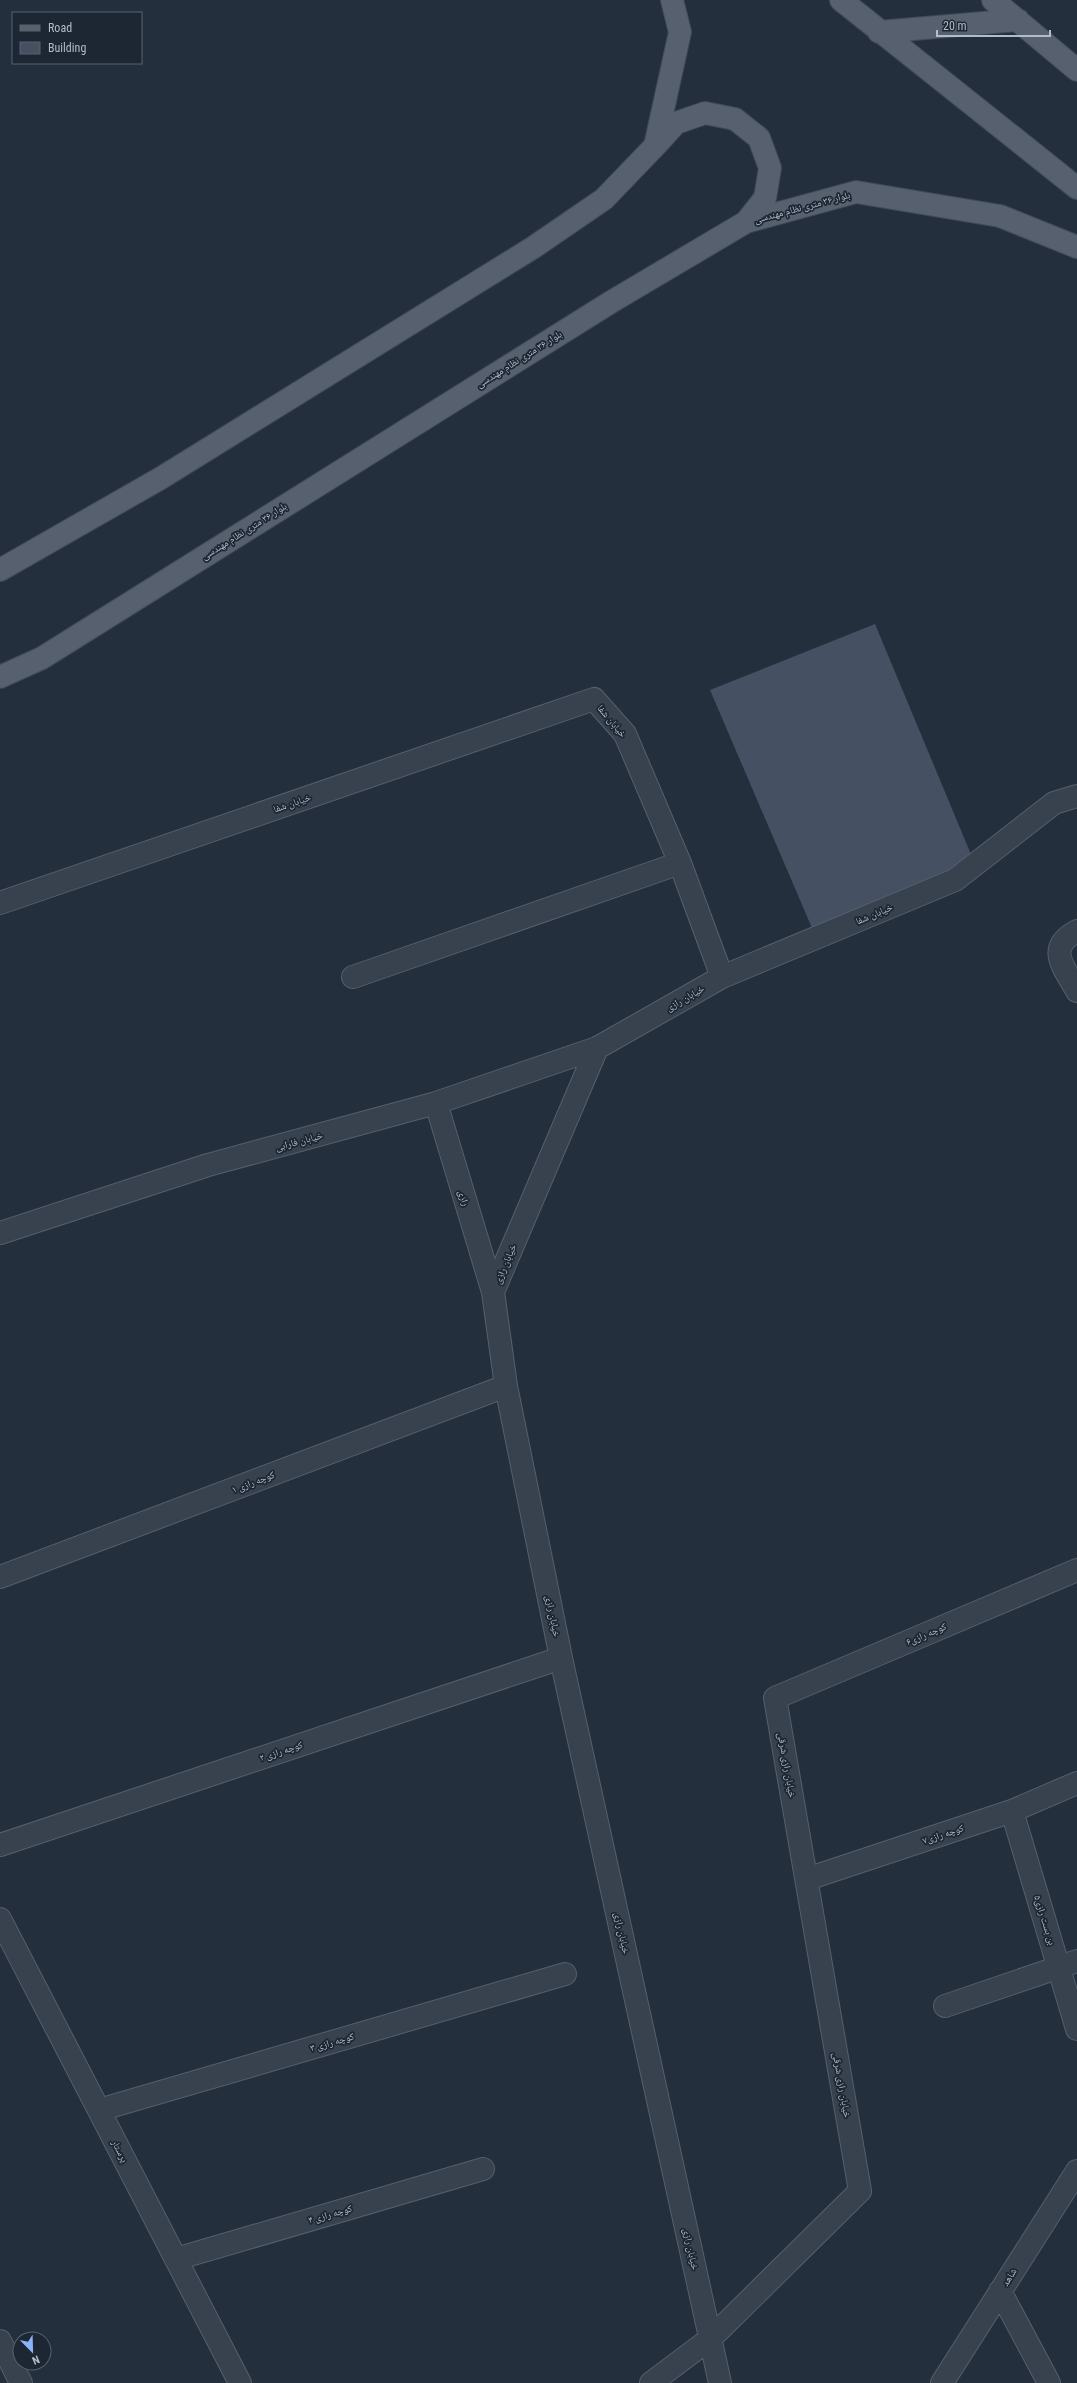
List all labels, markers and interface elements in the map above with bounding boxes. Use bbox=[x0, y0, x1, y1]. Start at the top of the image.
legend bbox=[12, 12, 142, 64]
scale bar bbox=[937, 12, 1050, 38]
text: 20 m bbox=[943, 19, 967, 33]
text: Road bbox=[48, 21, 72, 35]
text: Building bbox=[48, 41, 86, 55]
street label: بلوار ۳۶ متری نظام مهندسی bbox=[753, 189, 852, 227]
street label: بلوار ۳۶ متری نظام مهندسی bbox=[474, 328, 565, 391]
street label: بلوار ۳۶ متری نظام مهندسی bbox=[199, 500, 290, 563]
street label: خیابان شفا bbox=[595, 703, 629, 741]
street label: خیابان شفا bbox=[272, 791, 313, 815]
street label: خیابان شفا bbox=[854, 901, 895, 928]
street label: خیابان رازی bbox=[664, 982, 707, 1014]
street label: خیابان فارابی bbox=[274, 1129, 325, 1154]
street label: رازی bbox=[455, 1189, 472, 1208]
street label: خیابان رازی bbox=[492, 1242, 519, 1286]
street label: کوچه رازی ۱ bbox=[230, 1469, 276, 1496]
street label: خیابان رازی bbox=[543, 1594, 563, 1639]
street label: کوچه رازی۶ bbox=[904, 1621, 948, 1648]
street label: خیابان رازی شرقی bbox=[775, 1731, 798, 1799]
street label: کوچه رازی ۲ bbox=[258, 1739, 304, 1764]
street label: کوچه رازی۷ bbox=[921, 1822, 965, 1847]
street label: بن بست رازی۵ bbox=[1031, 1894, 1058, 1947]
street label: خیابان رازی bbox=[611, 1911, 632, 1956]
street label: کوچه رازی ۳ bbox=[309, 2030, 355, 2054]
street label: خیابان رازی شرقی bbox=[830, 2051, 853, 2119]
street label: پرستار bbox=[108, 2137, 130, 2165]
street label: کوچه رازی ۴ bbox=[307, 2202, 353, 2226]
street label: خیابان رازی bbox=[680, 2227, 701, 2272]
street label: شاهد bbox=[999, 2266, 1019, 2288]
north arrow bbox=[12, 2331, 52, 2371]
text: N bbox=[30, 2352, 41, 2367]

